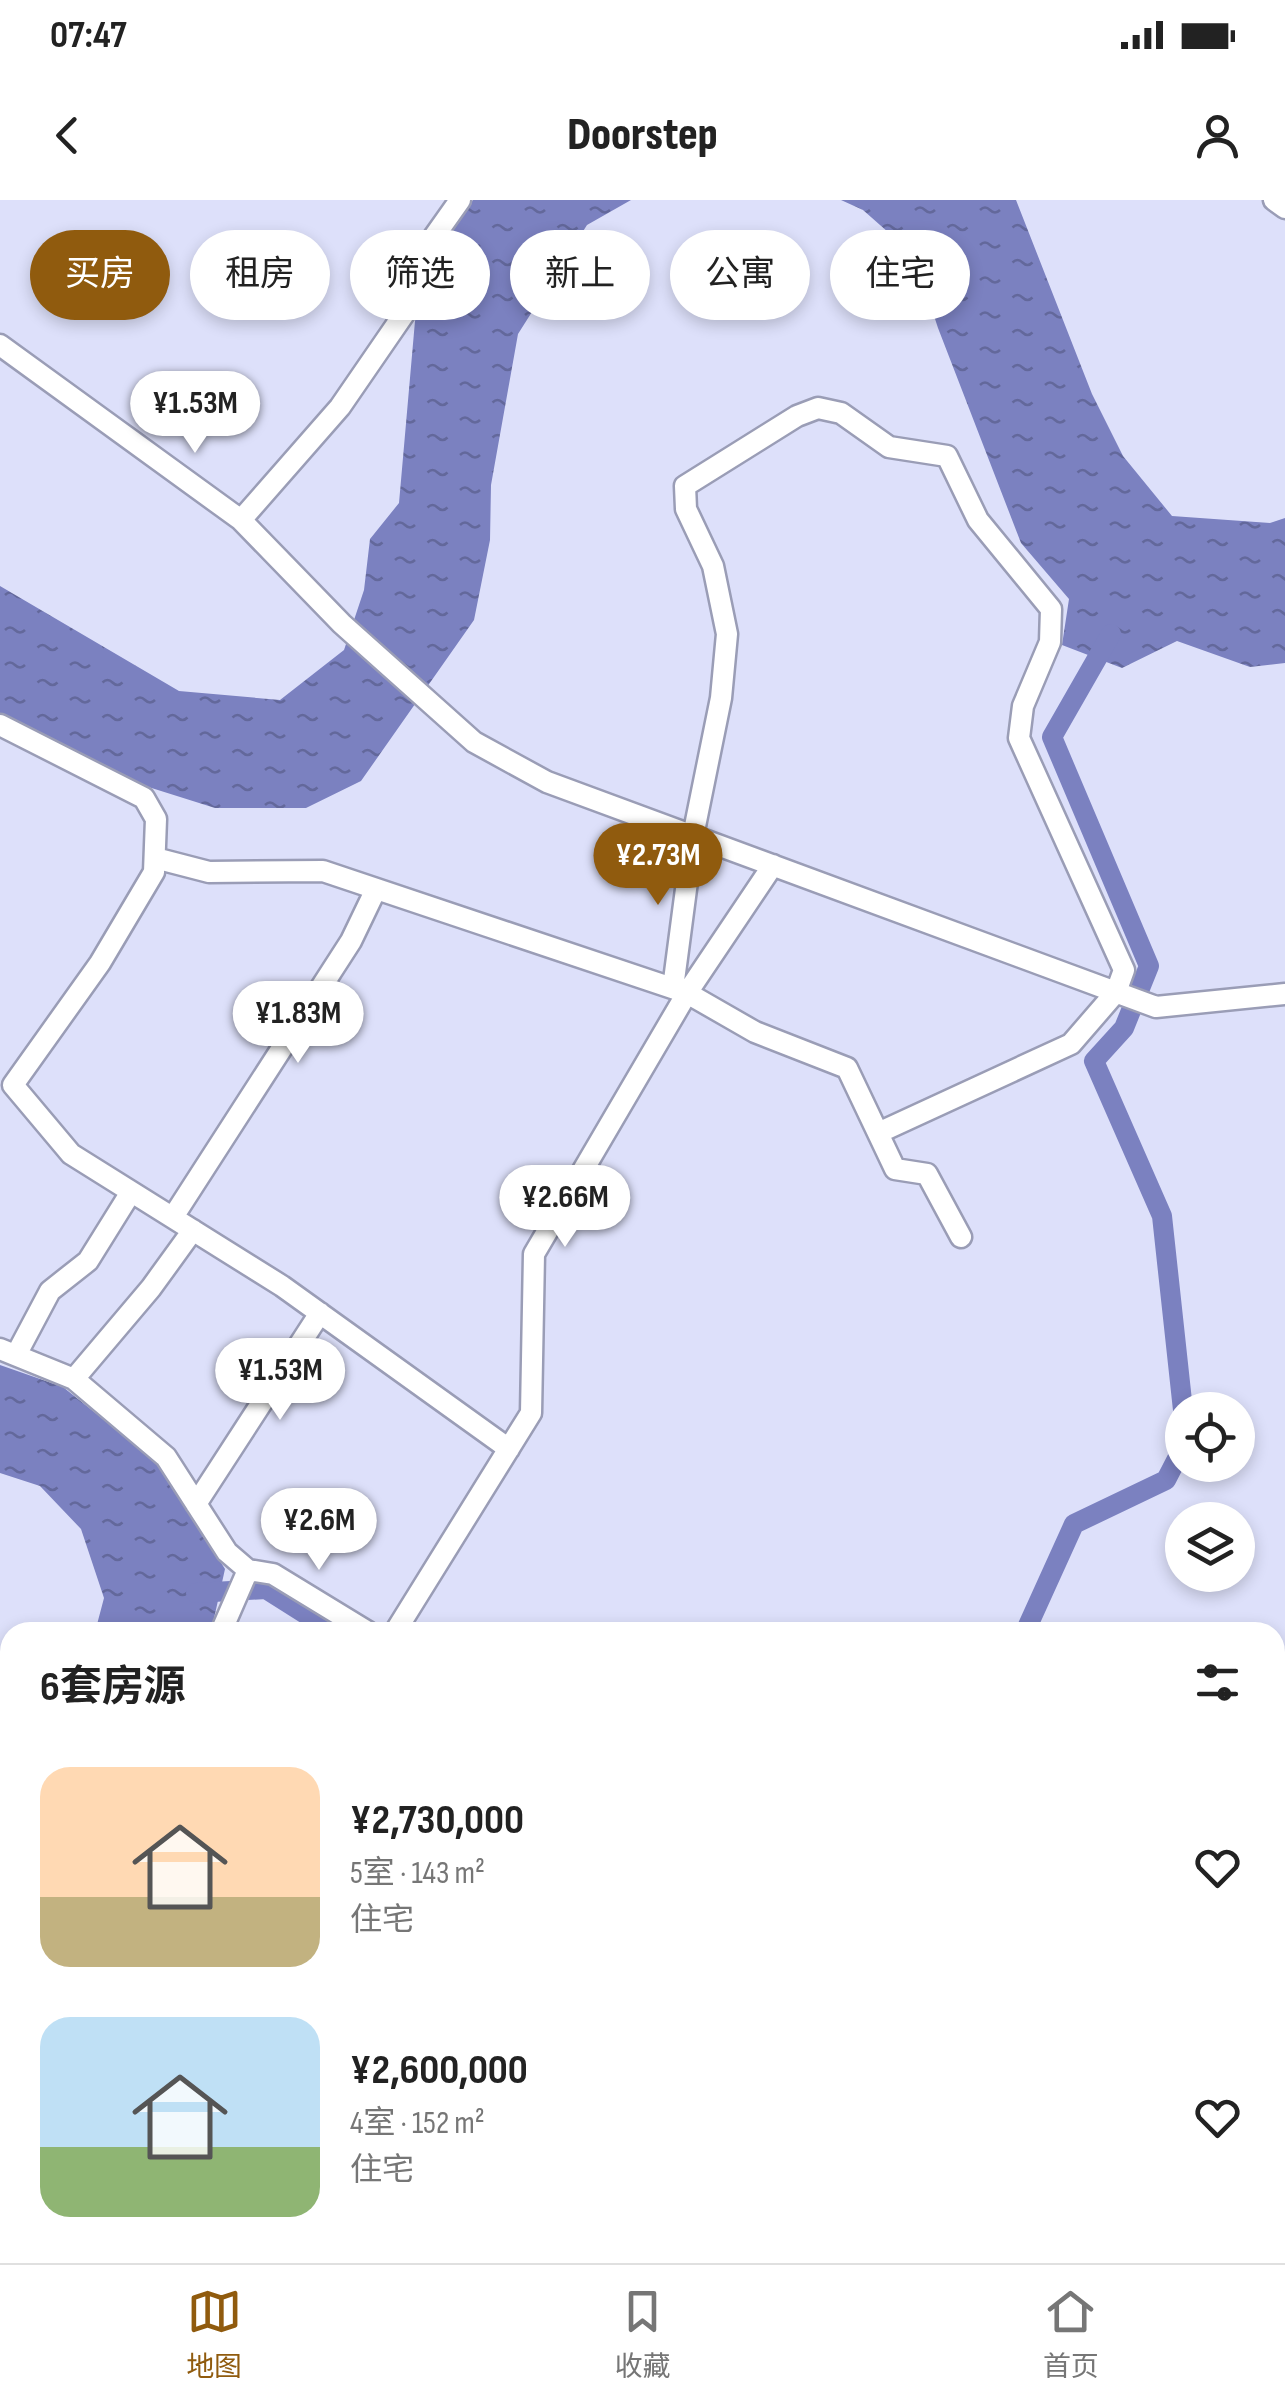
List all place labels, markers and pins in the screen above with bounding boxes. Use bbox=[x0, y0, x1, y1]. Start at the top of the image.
pin: ¥1.53M bbox=[114, 371, 276, 456]
pin: ¥2.73M bbox=[577, 823, 739, 908]
pin: ¥1.83M bbox=[217, 981, 379, 1066]
pin: ¥2.66M bbox=[484, 1165, 646, 1250]
pin: ¥1.53M bbox=[199, 1338, 361, 1423]
pin: ¥2.6M bbox=[249, 1488, 389, 1573]

